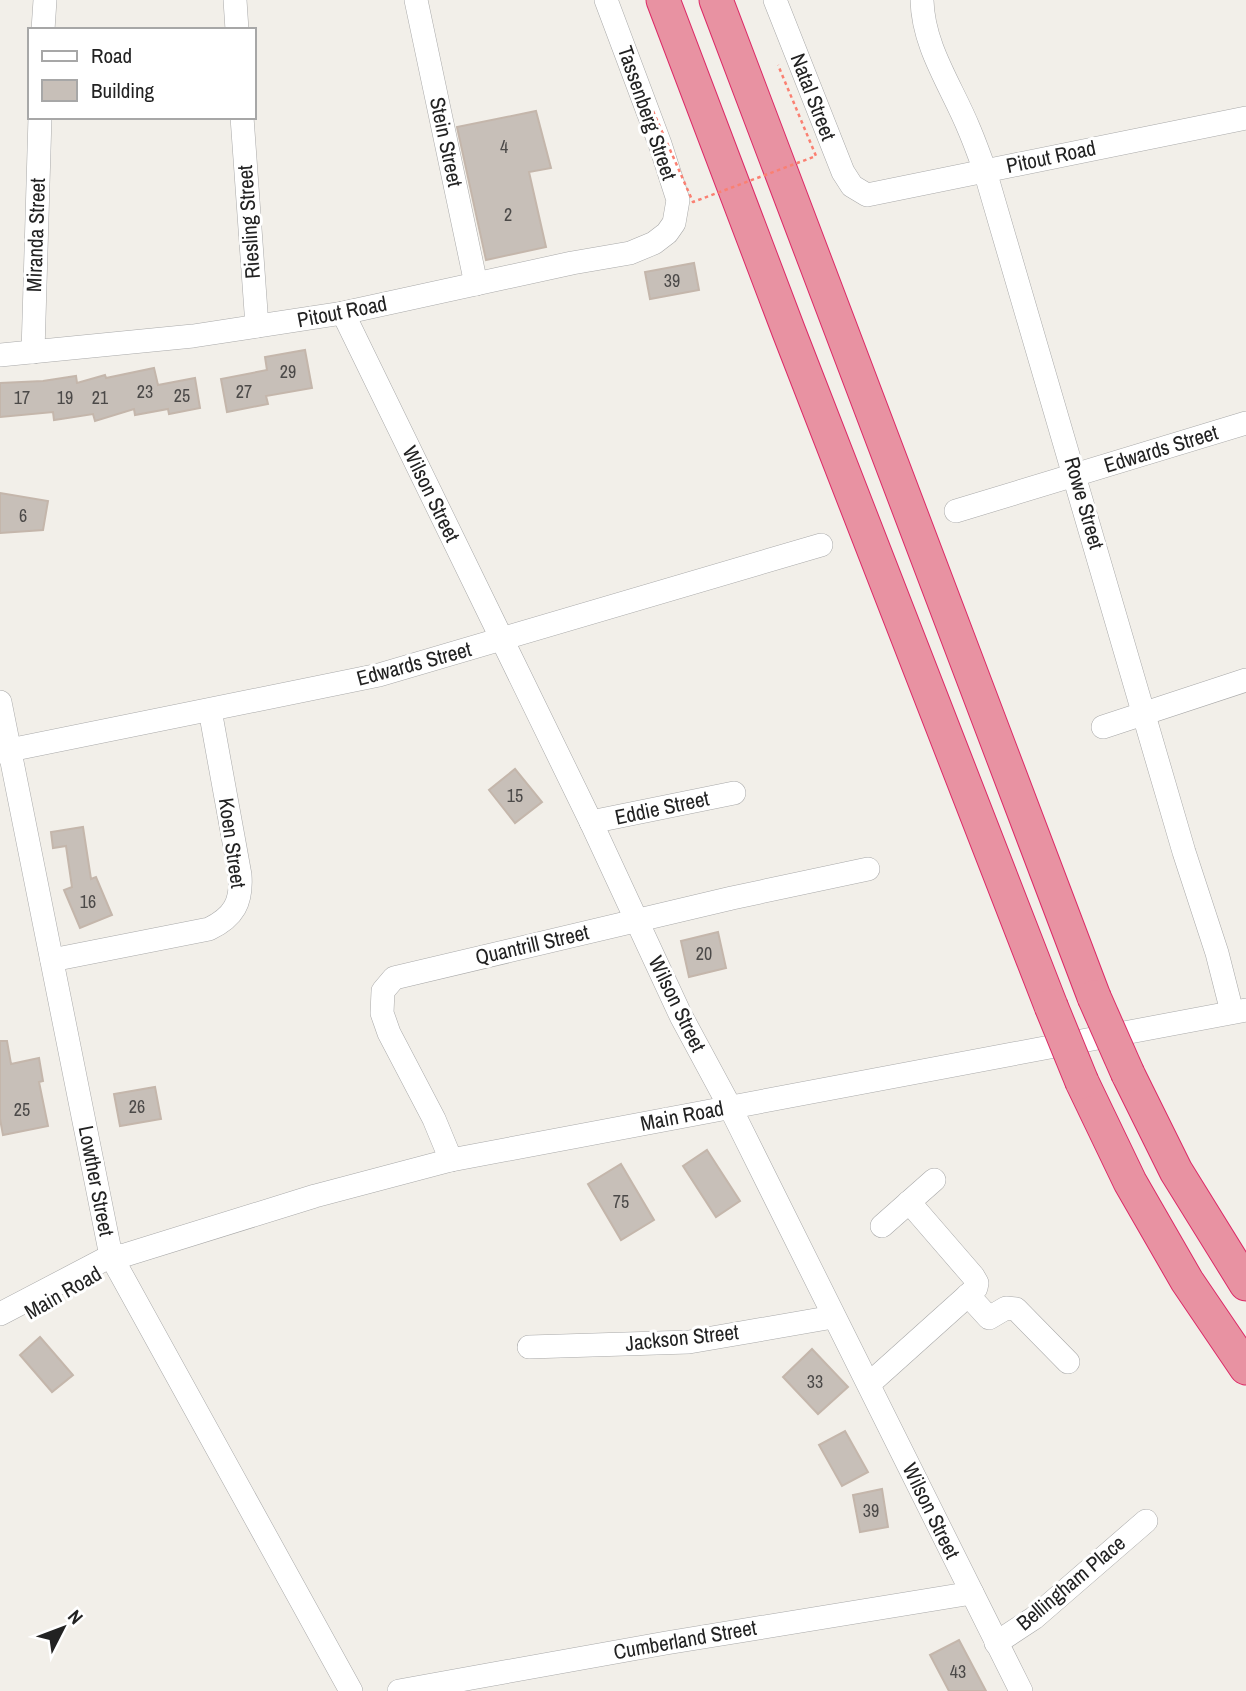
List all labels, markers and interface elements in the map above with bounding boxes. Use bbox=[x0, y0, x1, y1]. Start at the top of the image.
legend bbox=[28, 28, 256, 119]
text: Road bbox=[91, 41, 132, 70]
street label: Tassenberg Street bbox=[611, 42, 684, 184]
street label: Natal Street bbox=[784, 49, 843, 145]
text: Building bbox=[91, 76, 155, 105]
street label: Stein Street bbox=[423, 94, 470, 190]
street label: Pitout Road bbox=[1003, 133, 1098, 180]
house number: 4 bbox=[500, 134, 508, 159]
street label: Riesling Street bbox=[230, 164, 267, 280]
street label: Miranda Street bbox=[19, 177, 52, 292]
house number: 2 bbox=[504, 202, 512, 227]
house number: 39 bbox=[664, 268, 680, 293]
street label: Pitout Road bbox=[294, 289, 389, 334]
house number: 29 bbox=[280, 359, 296, 384]
house number: 23 bbox=[137, 379, 153, 404]
house number: 27 bbox=[236, 379, 252, 404]
house number: 25 bbox=[174, 383, 190, 408]
house number: 17 bbox=[14, 385, 30, 410]
house number: 19 bbox=[57, 385, 73, 410]
house number: 21 bbox=[92, 385, 109, 410]
street label: Edwards Street bbox=[1100, 417, 1222, 480]
street label: Wilson Street bbox=[396, 441, 467, 547]
street label: Rowe Street bbox=[1057, 453, 1112, 553]
house number: 6 bbox=[19, 503, 27, 528]
street label: Edwards Street bbox=[353, 634, 475, 693]
house number: 15 bbox=[507, 783, 523, 808]
street label: Eddie Street bbox=[612, 783, 712, 832]
street label: Koen Street bbox=[212, 796, 253, 890]
house number: 16 bbox=[80, 889, 96, 914]
street label: Quantrill Street bbox=[472, 917, 592, 972]
house number: 20 bbox=[696, 941, 712, 966]
street label: Wilson Street bbox=[642, 951, 713, 1057]
street label: Main Road bbox=[638, 1093, 726, 1138]
house number: 26 bbox=[129, 1094, 145, 1119]
house number: 25 bbox=[14, 1097, 30, 1122]
street label: Lowther Street bbox=[72, 1123, 121, 1239]
house number: 75 bbox=[613, 1189, 629, 1214]
street label: Main Road bbox=[19, 1259, 106, 1326]
street label: Jackson Street bbox=[624, 1317, 740, 1358]
house number: 33 bbox=[807, 1369, 823, 1394]
street label: Wilson Street bbox=[896, 1458, 967, 1564]
house number: 39 bbox=[863, 1498, 879, 1523]
street label: Bellingham Place bbox=[1010, 1528, 1131, 1637]
north arrow bbox=[28, 1593, 98, 1663]
text: N bbox=[62, 1604, 89, 1630]
street label: Cumberland Street bbox=[611, 1613, 759, 1666]
house number: 43 bbox=[950, 1659, 966, 1684]

